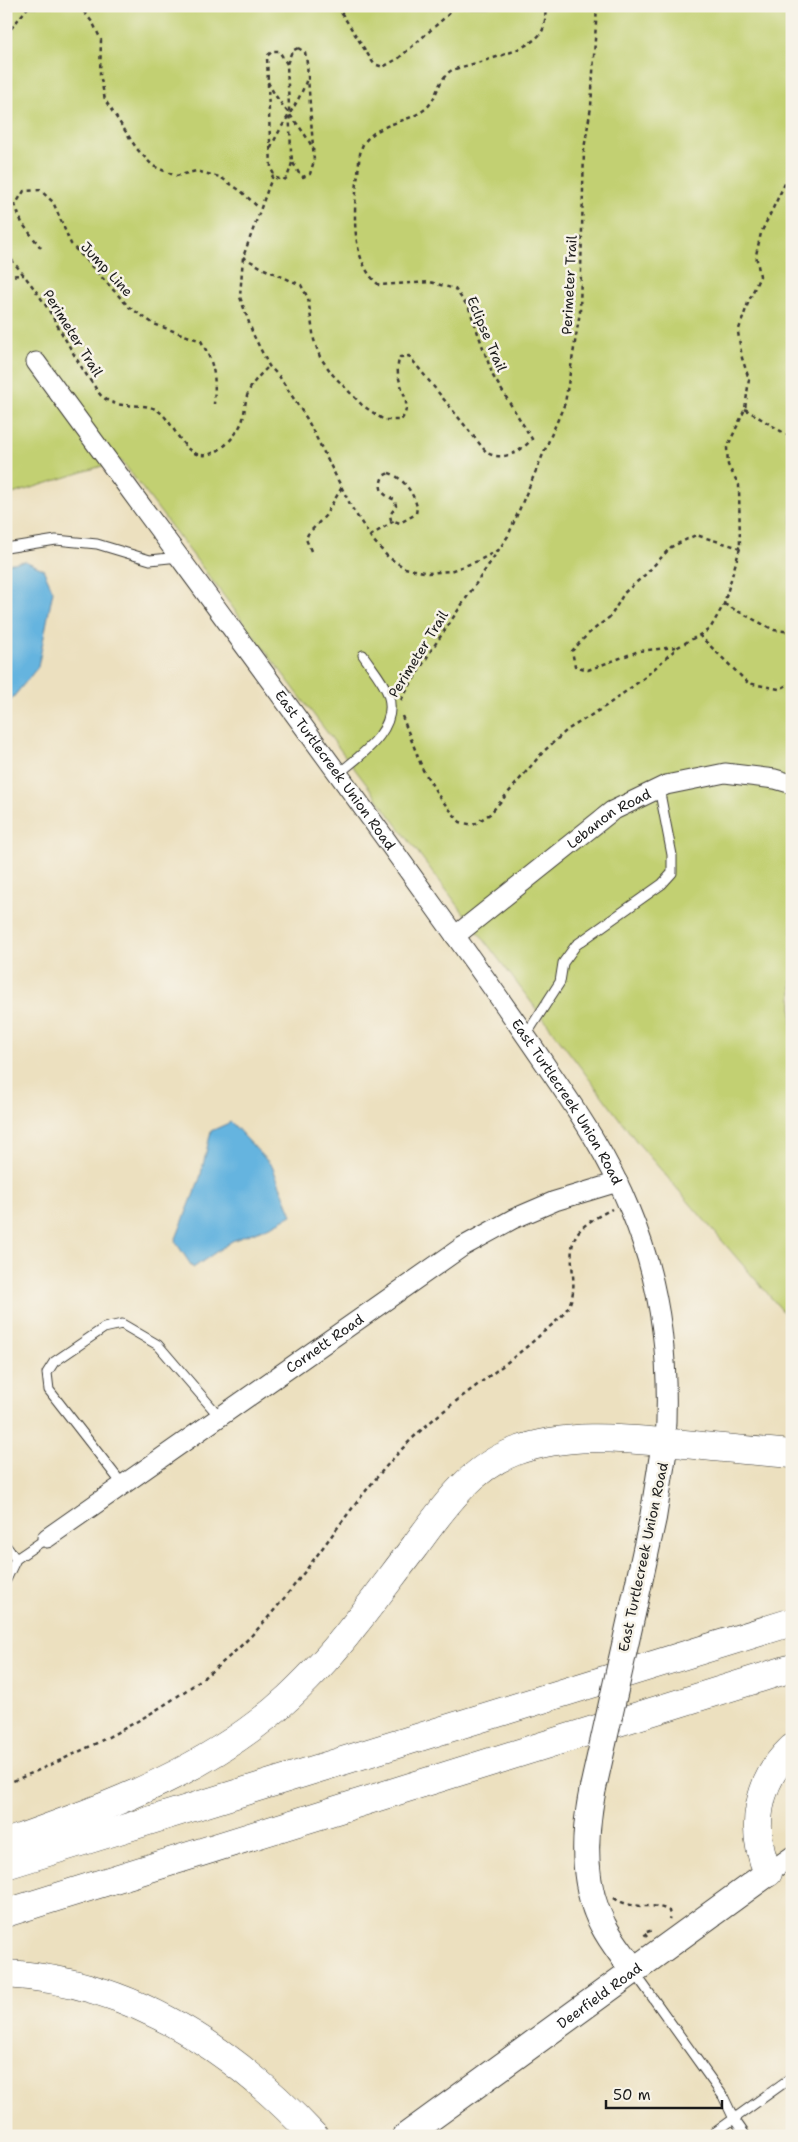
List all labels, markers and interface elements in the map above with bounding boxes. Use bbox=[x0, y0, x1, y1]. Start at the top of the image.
street label: Perimeter Trail bbox=[557, 234, 581, 335]
street label: Jump Line bbox=[77, 238, 137, 300]
street label: Perimeter Trail bbox=[39, 286, 107, 381]
street label: Eclipse Trail bbox=[463, 294, 511, 375]
street label: Perimeter Trail bbox=[384, 606, 452, 701]
street label: East Turtlecreek Union Road bbox=[271, 687, 400, 854]
street label: Lebanon Road bbox=[563, 785, 654, 853]
street label: East Turtlecreek Union Road bbox=[508, 1015, 627, 1188]
street label: Cornett Road bbox=[282, 1310, 367, 1377]
street label: East Turtlecreek Union Road bbox=[614, 1461, 672, 1653]
street label: Deerfield Road bbox=[553, 1959, 645, 2032]
scale bar bbox=[606, 2077, 722, 2109]
text: 50 m bbox=[613, 2085, 651, 2105]

